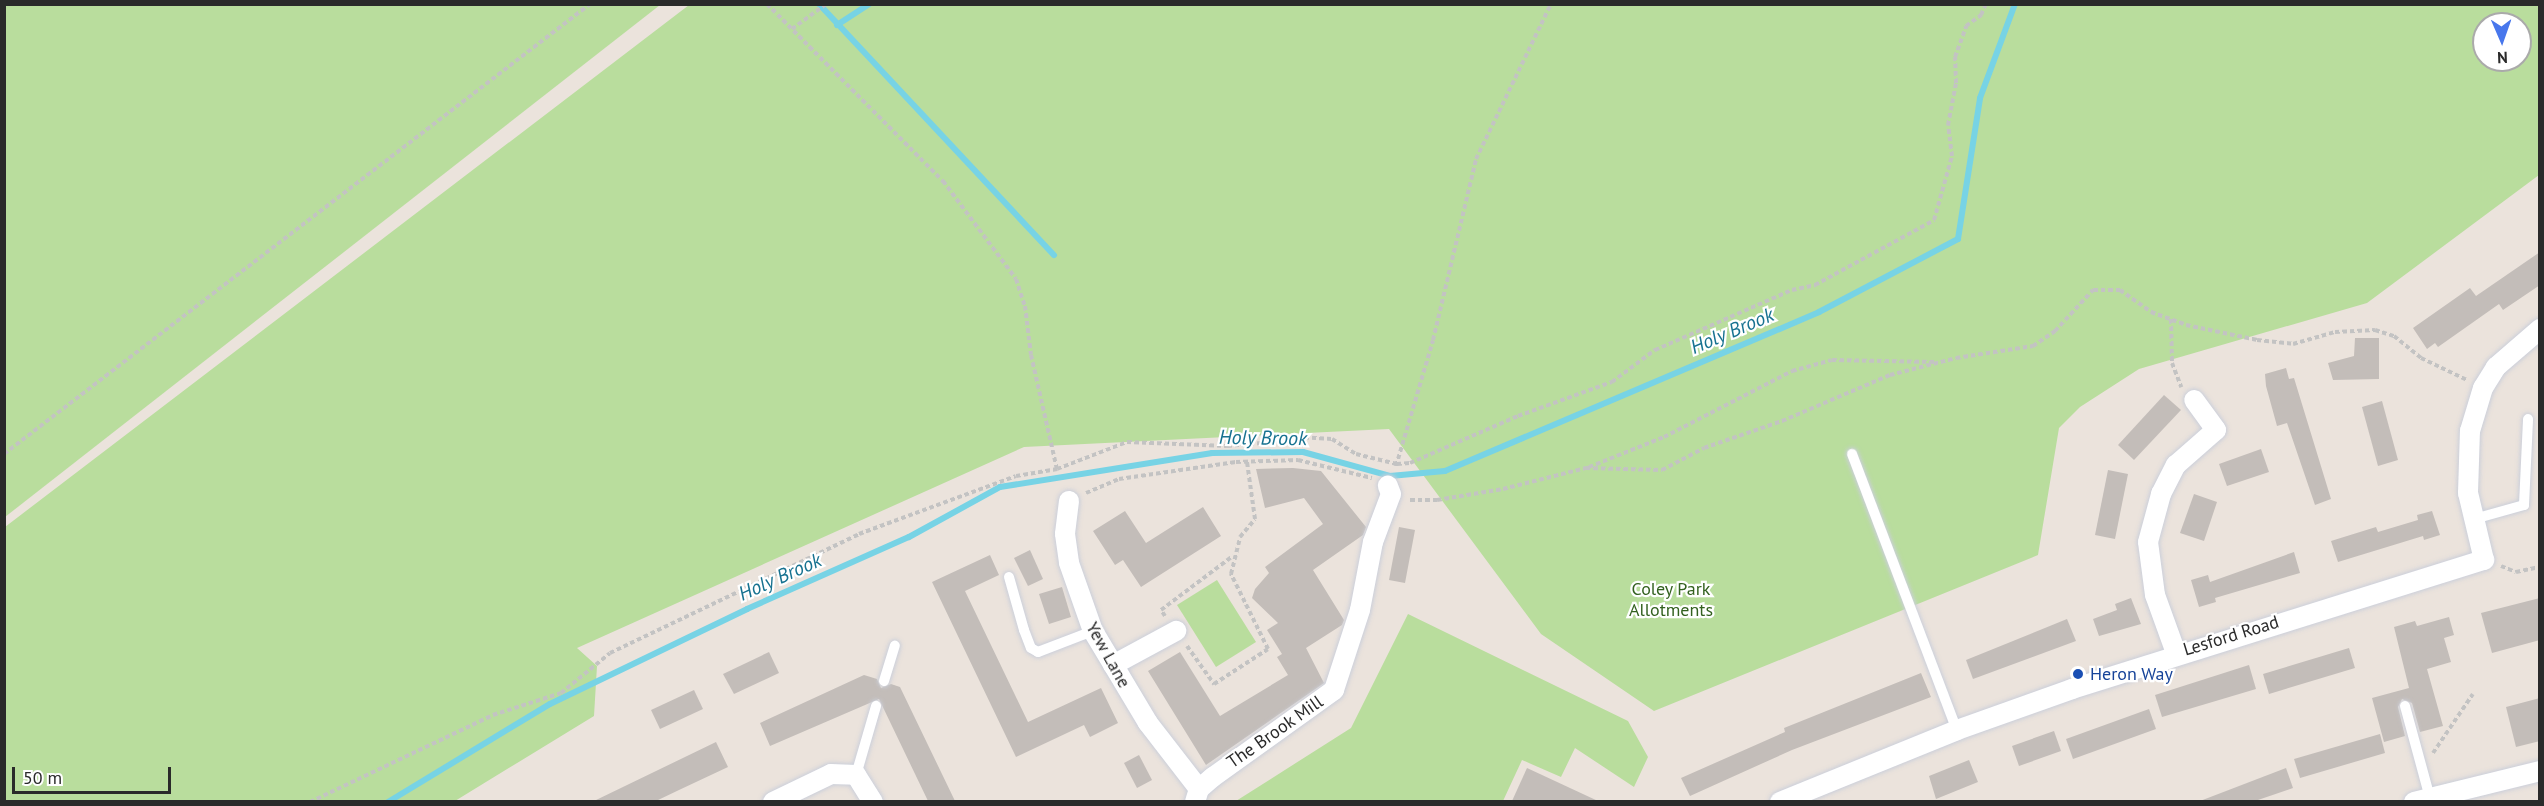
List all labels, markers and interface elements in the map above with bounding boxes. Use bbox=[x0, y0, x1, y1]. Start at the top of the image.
north arrow bbox=[2472, 12, 2532, 72]
text: N bbox=[2497, 48, 2508, 68]
water label: Holy Brook bbox=[1686, 303, 1778, 359]
water label: Holy Brook bbox=[1218, 425, 1308, 451]
water label: Holy Brook bbox=[735, 548, 825, 606]
park label: Coley Park Allotments bbox=[1629, 579, 1713, 622]
street label: Lesford Road bbox=[2181, 611, 2281, 661]
street label: Yew Lane bbox=[1081, 618, 1135, 692]
place label: Heron Way bbox=[2090, 663, 2173, 685]
marker: Heron Way bbox=[2071, 667, 2085, 681]
street label: The Brook Mill bbox=[1223, 691, 1327, 773]
scale bar bbox=[15, 755, 174, 793]
text: 50 m bbox=[23, 766, 62, 789]

